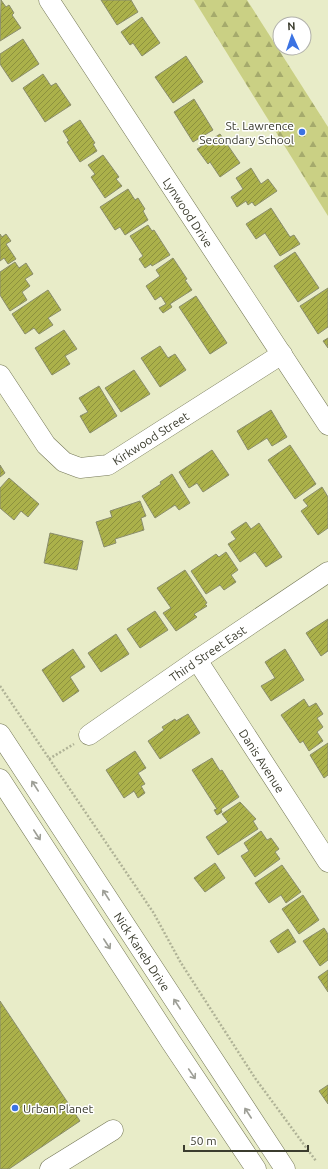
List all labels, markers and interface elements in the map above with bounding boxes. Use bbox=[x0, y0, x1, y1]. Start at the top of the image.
north arrow bbox=[272, 16, 312, 56]
text: N bbox=[287, 20, 296, 32]
place label: St. Lawrence Secondary School bbox=[199, 119, 294, 146]
marker: St. Lawrence Secondary School bbox=[297, 127, 307, 137]
street label: Lynwood Drive bbox=[161, 175, 216, 249]
street label: Kirkwood Street bbox=[110, 409, 191, 467]
street label: Third Street East bbox=[167, 622, 249, 684]
street label: Danis Avenue bbox=[237, 727, 288, 795]
one-way arrow bbox=[30, 781, 39, 792]
one-way arrow bbox=[33, 829, 41, 841]
one-way arrow bbox=[102, 890, 110, 901]
street label: Nick Kaneb Drive bbox=[112, 910, 173, 993]
one-way arrow bbox=[104, 938, 112, 950]
one-way arrow bbox=[173, 999, 181, 1010]
one-way arrow bbox=[188, 1068, 196, 1079]
place label: Urban Planet bbox=[23, 1102, 94, 1115]
marker: Urban Planet bbox=[10, 1103, 20, 1113]
one-way arrow bbox=[244, 1108, 252, 1119]
scale bar bbox=[184, 1127, 308, 1153]
text: 50 m bbox=[190, 1134, 217, 1147]

